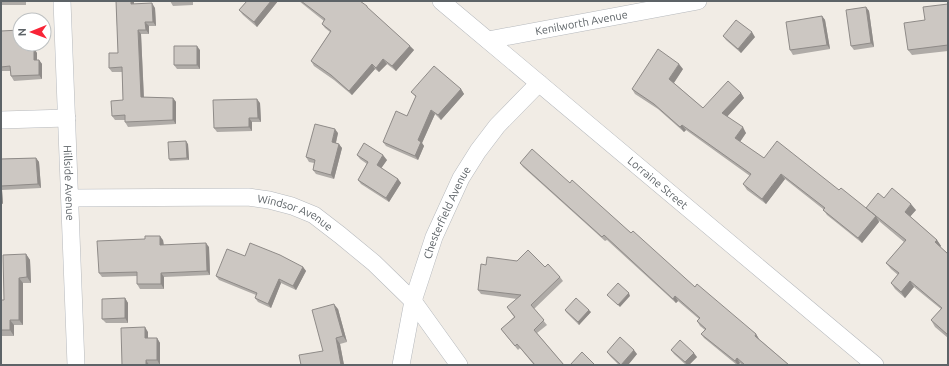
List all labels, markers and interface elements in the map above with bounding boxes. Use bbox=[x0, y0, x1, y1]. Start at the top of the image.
street label: Kenilworth Avenue bbox=[534, 8, 629, 37]
north arrow bbox=[12, 12, 52, 52]
text: N bbox=[16, 28, 28, 36]
street label: Hillside Avenue bbox=[62, 145, 76, 221]
street label: Lorraine Street bbox=[625, 154, 691, 212]
street label: Chesterfield Avenue bbox=[421, 164, 473, 260]
street label: Windsor Avenue bbox=[257, 192, 335, 233]

